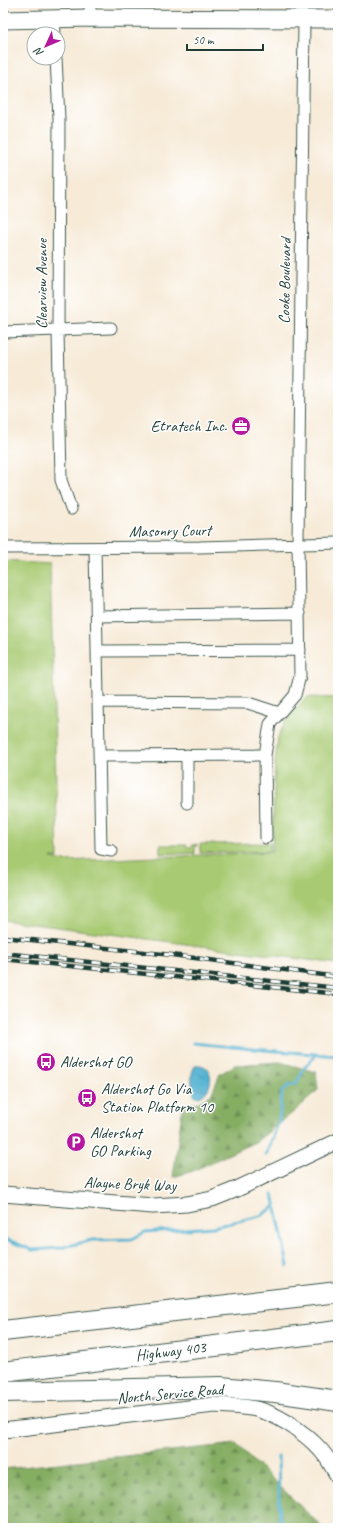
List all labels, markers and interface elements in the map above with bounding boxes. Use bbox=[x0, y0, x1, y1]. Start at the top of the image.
north arrow bbox=[26, 26, 66, 66]
scale bar bbox=[187, 26, 263, 52]
text: 50 m bbox=[193, 32, 215, 48]
text: N bbox=[30, 44, 46, 60]
street label: Cooke Boulevard bbox=[274, 235, 296, 324]
street label: Clearview Avenue bbox=[32, 237, 52, 329]
office icon: Etratech Inc. bbox=[230, 415, 252, 437]
place label: Etratech Inc. bbox=[151, 416, 228, 436]
street label: Masonry Court bbox=[129, 520, 214, 542]
bus stop icon: Aldershot GO bbox=[35, 1051, 57, 1073]
place label: Aldershot GO bbox=[60, 1052, 133, 1072]
place label: Aldershot Go Via Station Platform 10 bbox=[101, 1079, 215, 1117]
bus stop icon: Aldershot Go Via Station Platform 10 bbox=[76, 1087, 98, 1109]
place label: Aldershot GO Parking bbox=[90, 1123, 152, 1161]
parking icon: Aldershot GO Parking bbox=[65, 1131, 87, 1153]
street label: Alayne Bryk Way bbox=[83, 1172, 178, 1196]
street label: Highway 403 bbox=[134, 1337, 209, 1366]
street label: North Service Road bbox=[116, 1379, 227, 1409]

